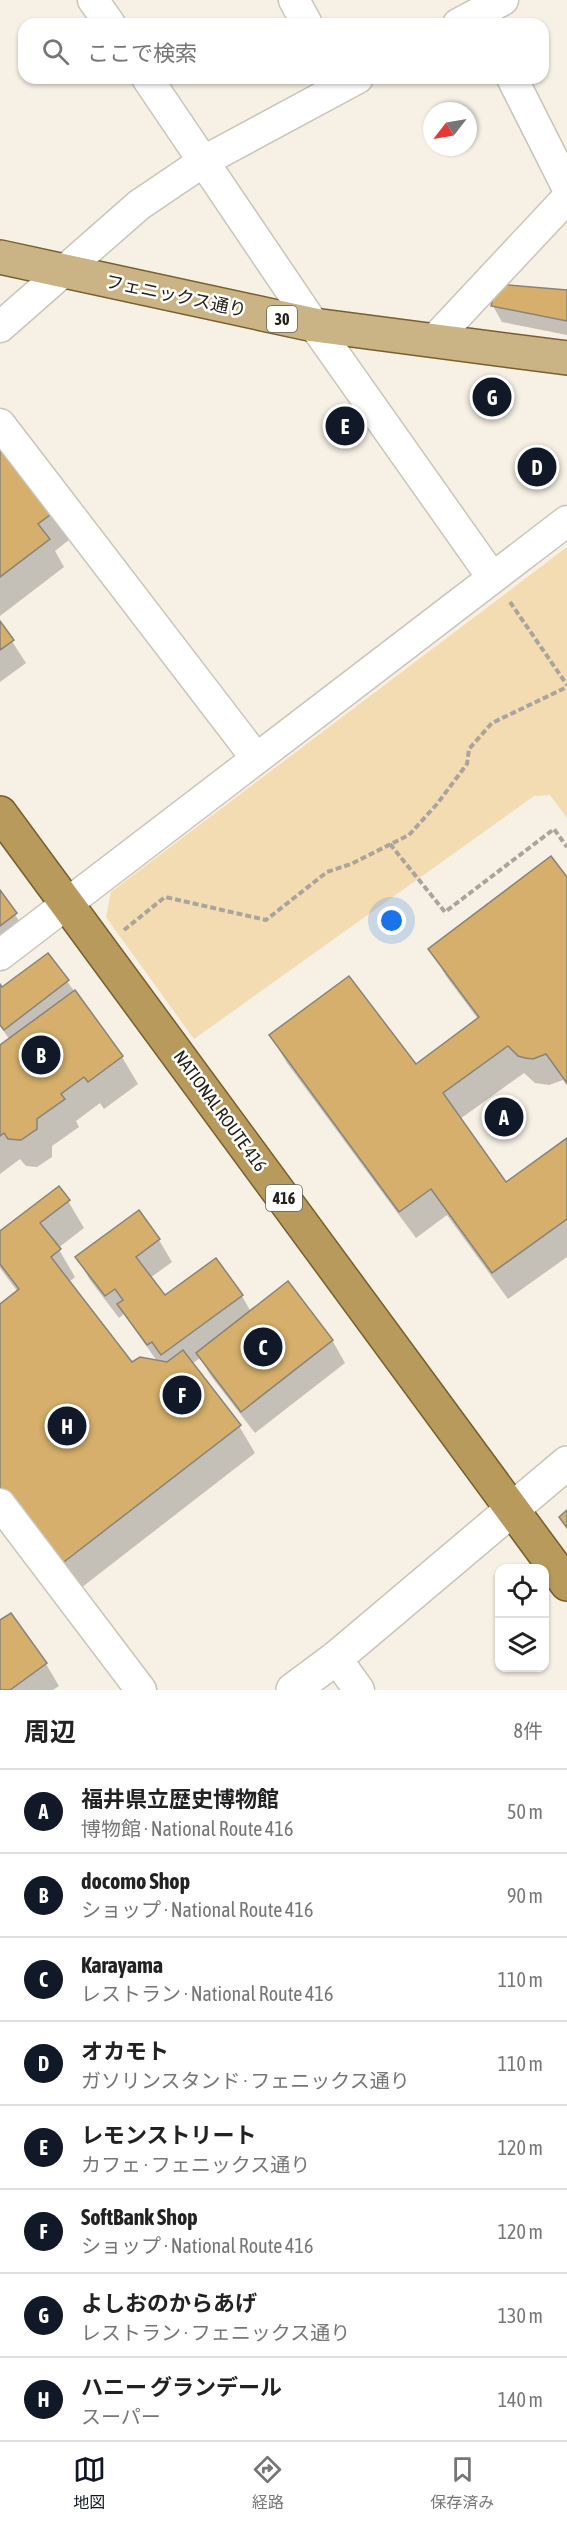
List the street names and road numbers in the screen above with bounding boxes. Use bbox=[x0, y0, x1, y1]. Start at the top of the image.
street label: フェニックス通り bbox=[104, 270, 248, 321]
road number: 30 bbox=[267, 306, 297, 332]
street label: NATIONAL ROUTE 416 bbox=[170, 1046, 271, 1175]
road number: 416 bbox=[266, 1185, 302, 1211]

